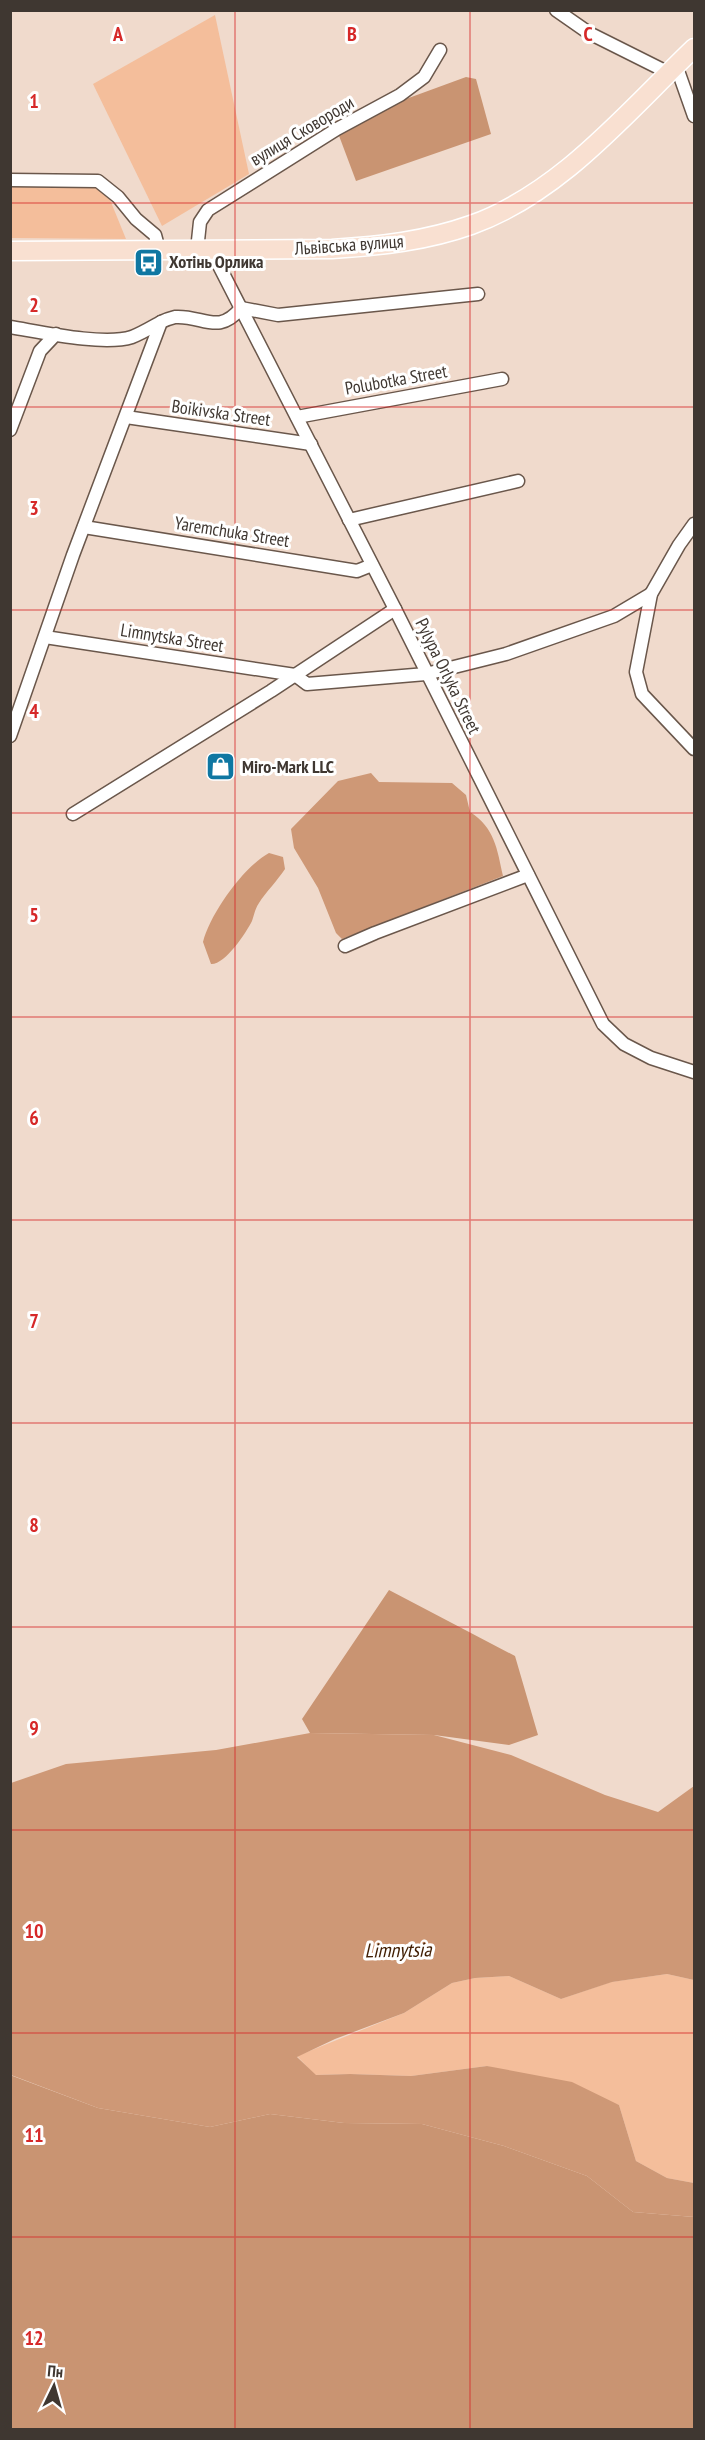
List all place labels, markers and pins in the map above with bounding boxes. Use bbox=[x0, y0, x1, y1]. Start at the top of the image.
bus stop icon: Хотінь Орлика bbox=[132, 246, 164, 278]
place label: Хотінь Орлика bbox=[169, 250, 264, 273]
shop icon: Miro-Mark LLC bbox=[205, 751, 237, 783]
place label: Miro-Mark LLC bbox=[242, 755, 334, 778]

